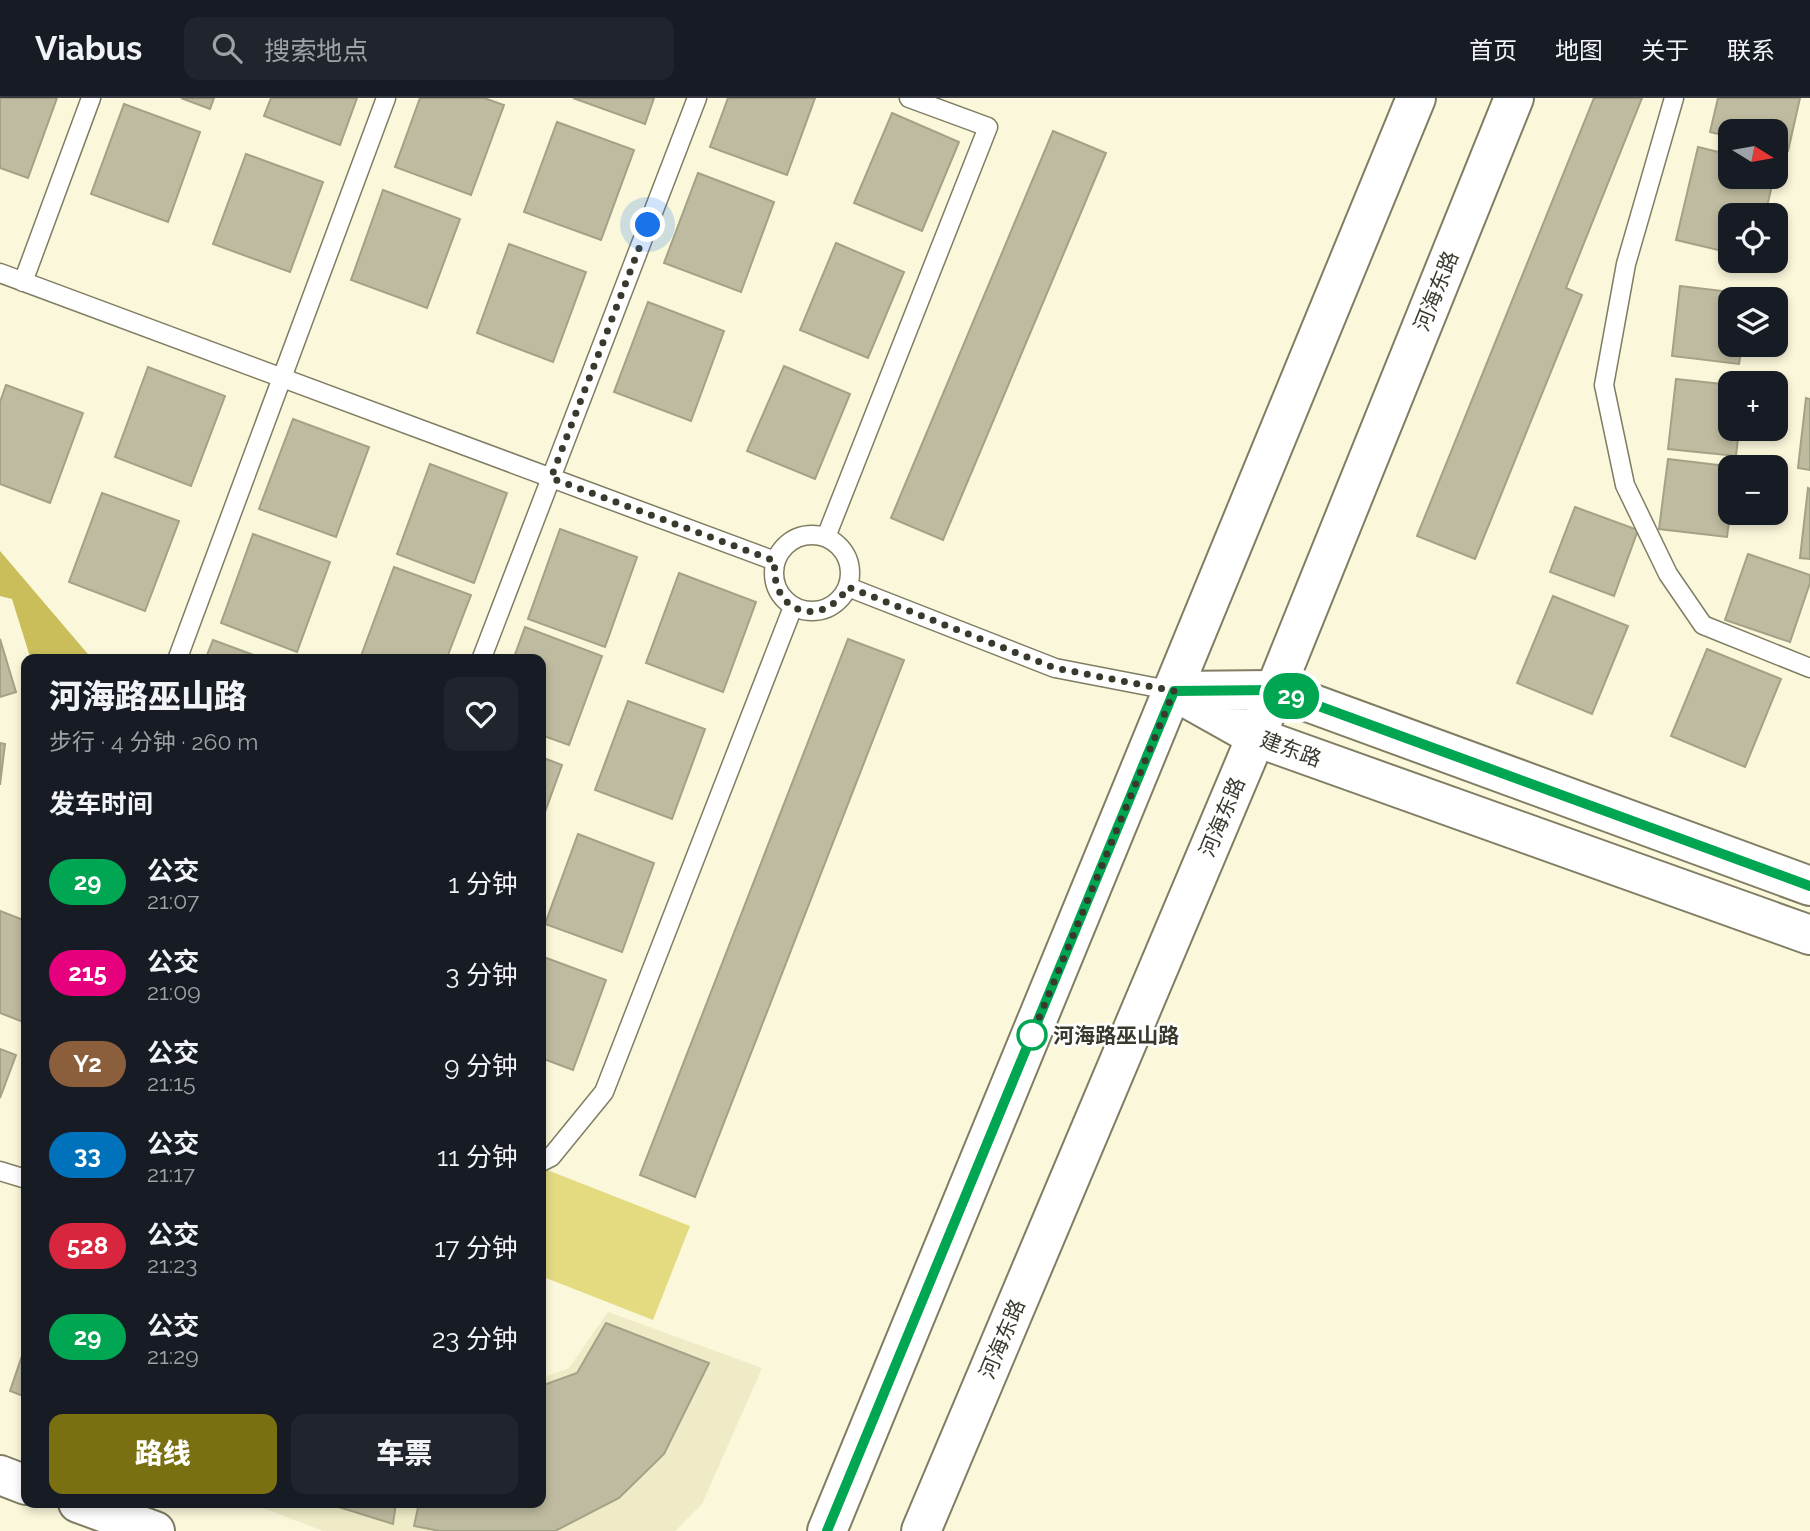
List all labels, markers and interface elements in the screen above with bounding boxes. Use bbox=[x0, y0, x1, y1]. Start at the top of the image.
search box bbox=[184, 17, 674, 80]
text: Viabus bbox=[35, 29, 142, 68]
icon: search bbox=[208, 29, 246, 67]
text: 搜索地点 bbox=[264, 36, 368, 66]
text: 首页 bbox=[1469, 36, 1517, 65]
text: 地图 bbox=[1555, 36, 1603, 65]
text: 关于 bbox=[1641, 36, 1689, 65]
text: 联系 bbox=[1727, 36, 1775, 65]
north arrow bbox=[1718, 119, 1788, 189]
map controls bbox=[1718, 119, 1788, 525]
button: locate bbox=[1718, 203, 1788, 273]
your location bbox=[630, 207, 665, 242]
street label: 河海东路 bbox=[1409, 247, 1463, 335]
button: layers bbox=[1718, 287, 1788, 357]
button: + bbox=[1718, 371, 1788, 441]
button: − bbox=[1718, 455, 1788, 525]
line badge: 29 bbox=[1260, 673, 1322, 719]
text: 河海路巫山路 bbox=[49, 677, 247, 716]
button: heart bbox=[444, 677, 518, 751]
text: 29 bbox=[1277, 681, 1305, 710]
street label: 建东路 bbox=[1257, 726, 1325, 772]
text: 步行 · 4 分钟 · 260 m bbox=[49, 728, 259, 755]
street label: 河海东路 bbox=[1194, 773, 1250, 861]
text: 发车时间 bbox=[49, 789, 153, 819]
text: 公交 bbox=[147, 856, 199, 886]
text: 29 bbox=[74, 867, 101, 896]
text: 1 分钟 bbox=[448, 869, 518, 899]
text: 21:07 bbox=[147, 887, 199, 914]
text: 公交 bbox=[147, 947, 199, 977]
text: 215 bbox=[68, 958, 107, 987]
text: 3 分钟 bbox=[445, 960, 518, 990]
text: 21:09 bbox=[147, 978, 201, 1005]
marker: 河海路巫山路 bbox=[1017, 1020, 1047, 1050]
place label: 河海路巫山路 bbox=[1053, 1023, 1179, 1048]
text: 公交 bbox=[147, 1038, 199, 1068]
text: Y2 bbox=[73, 1049, 102, 1078]
text: 9 分钟 bbox=[444, 1051, 518, 1081]
text: 21:15 bbox=[147, 1069, 196, 1096]
text: 公交 bbox=[147, 1129, 199, 1159]
text: 33 bbox=[74, 1140, 101, 1169]
text: 11 分钟 bbox=[437, 1142, 518, 1172]
text: 21:17 bbox=[147, 1160, 195, 1187]
text: 公交 bbox=[147, 1220, 199, 1250]
text: 528 bbox=[67, 1231, 108, 1260]
text: 17 分钟 bbox=[434, 1233, 518, 1263]
text: 21:23 bbox=[147, 1251, 197, 1278]
street label: 河海东路 bbox=[974, 1295, 1030, 1383]
text: 公交 bbox=[147, 1311, 199, 1341]
text: 29 bbox=[74, 1322, 101, 1351]
text: 23 分钟 bbox=[432, 1324, 518, 1354]
text: 21:29 bbox=[147, 1342, 199, 1369]
button: 路线 bbox=[49, 1414, 277, 1494]
button: 车票 bbox=[291, 1414, 518, 1494]

